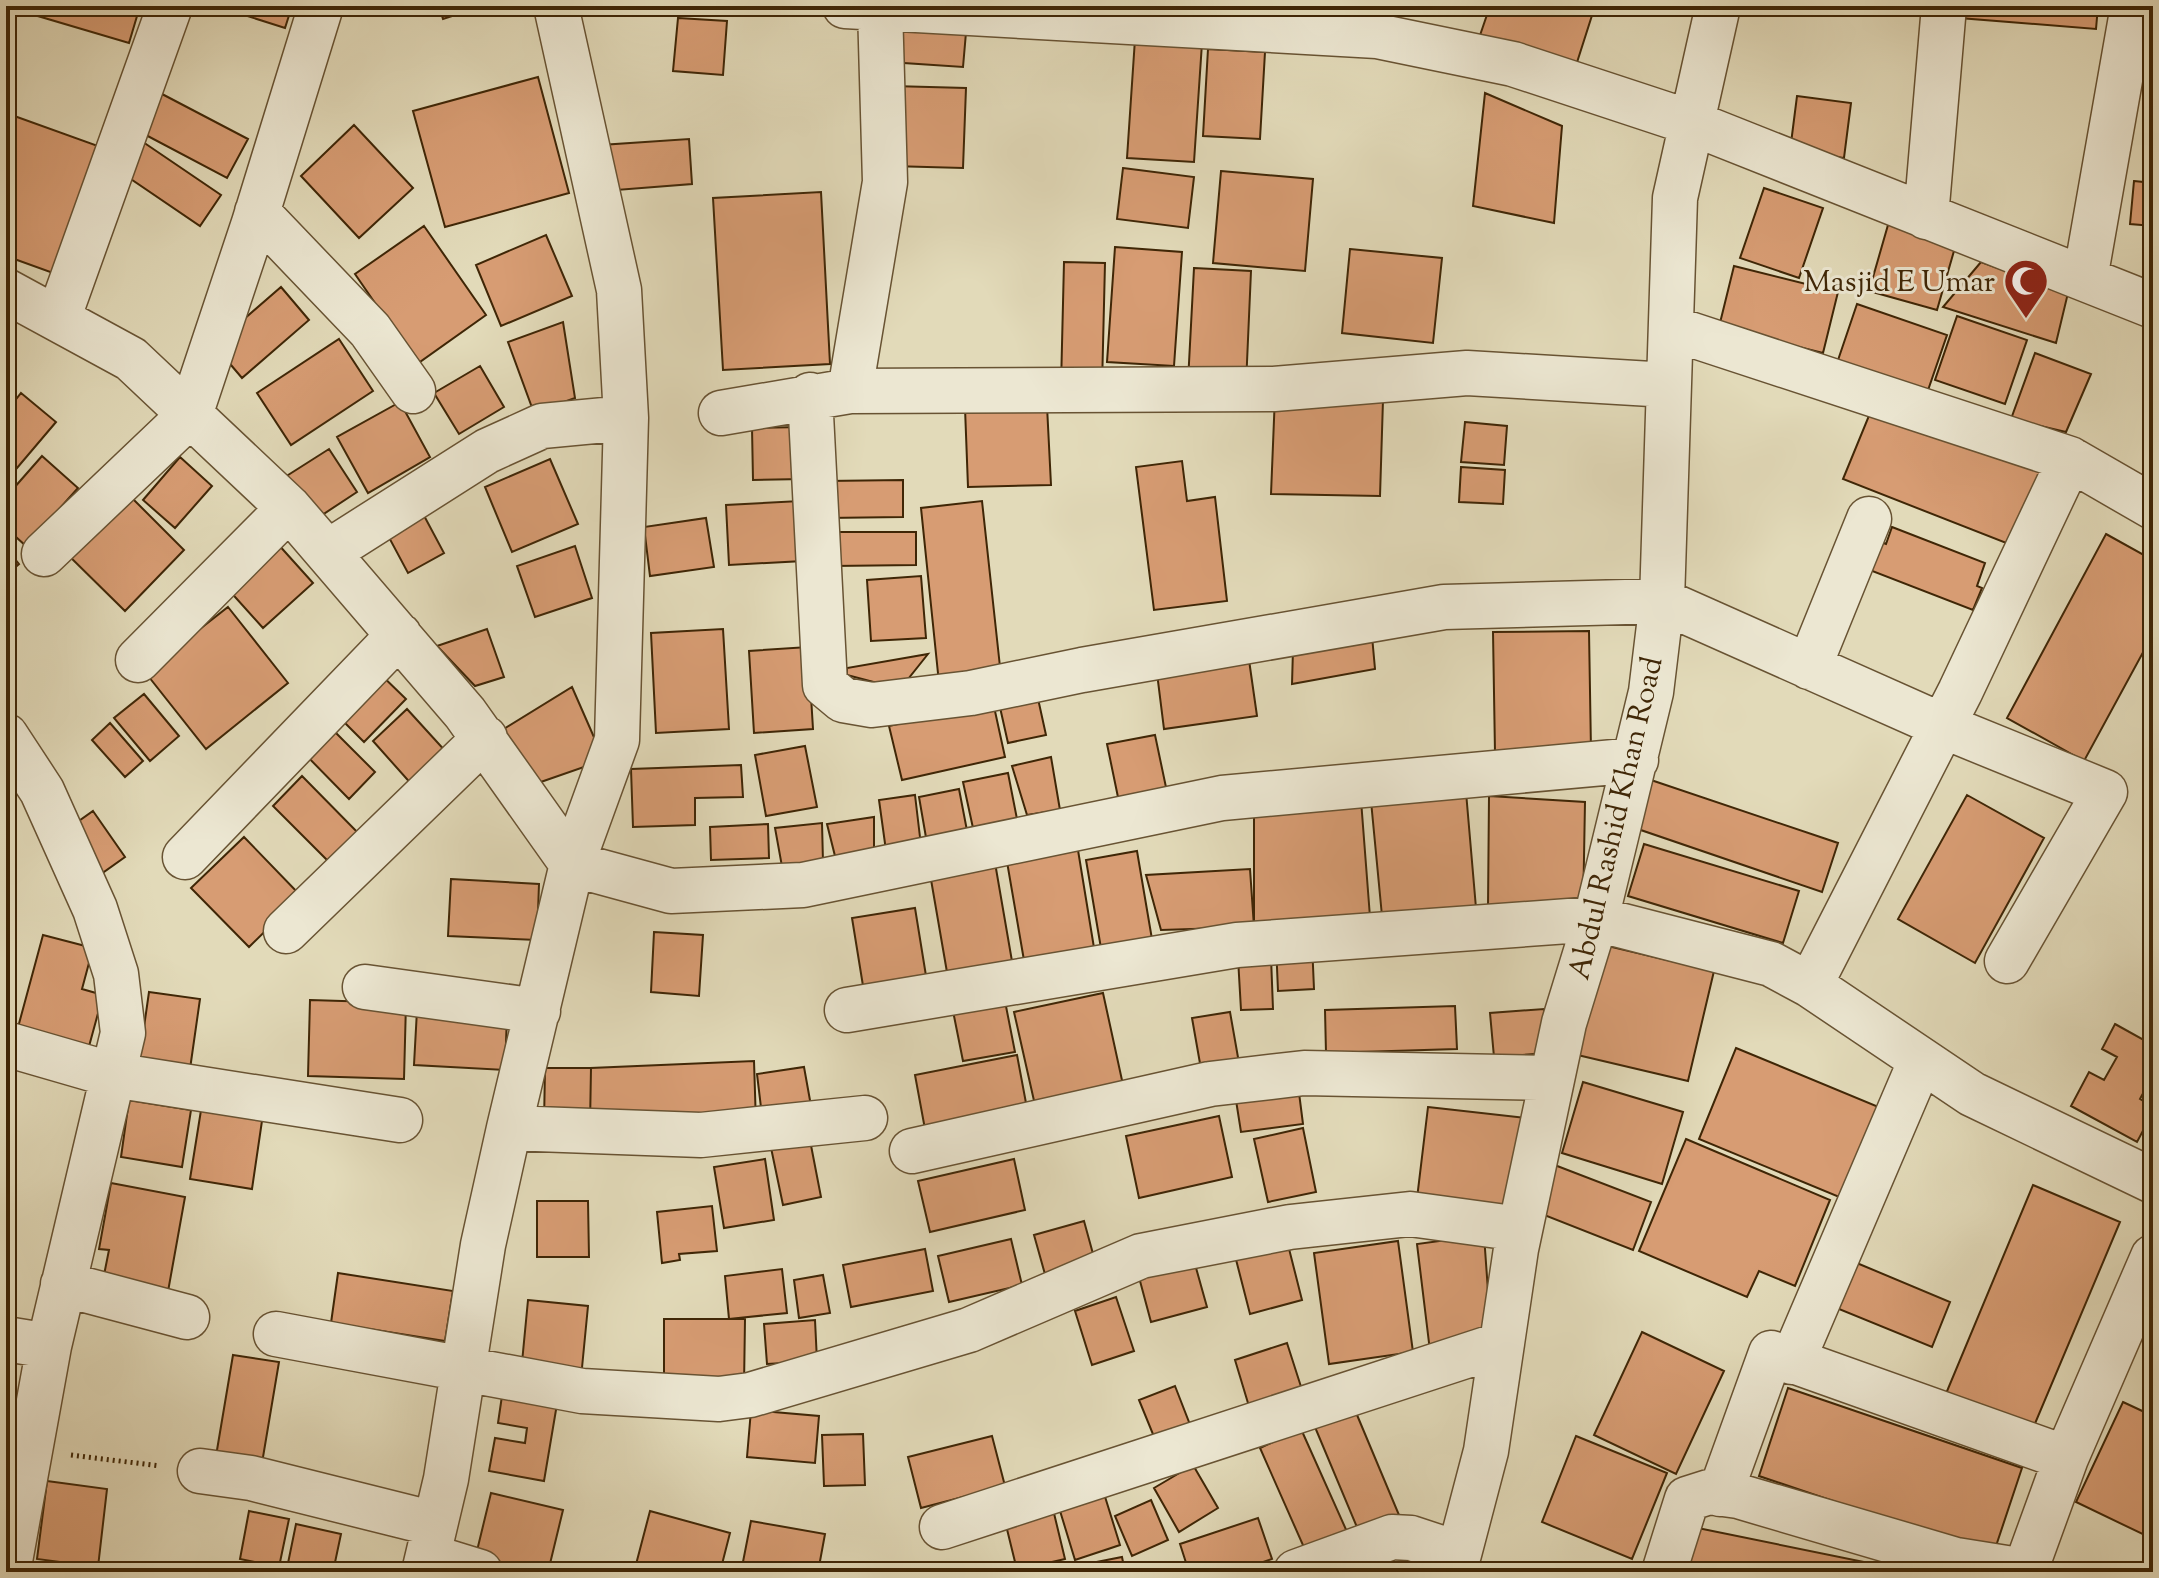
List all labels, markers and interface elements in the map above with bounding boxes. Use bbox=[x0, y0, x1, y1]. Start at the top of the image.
mosque icon: Masjid E Umar bbox=[2002, 257, 2050, 320]
place label: Masjid E Umar bbox=[1803, 262, 1995, 305]
street label: Abdul Rashid Khan Road bbox=[1559, 653, 1676, 984]

